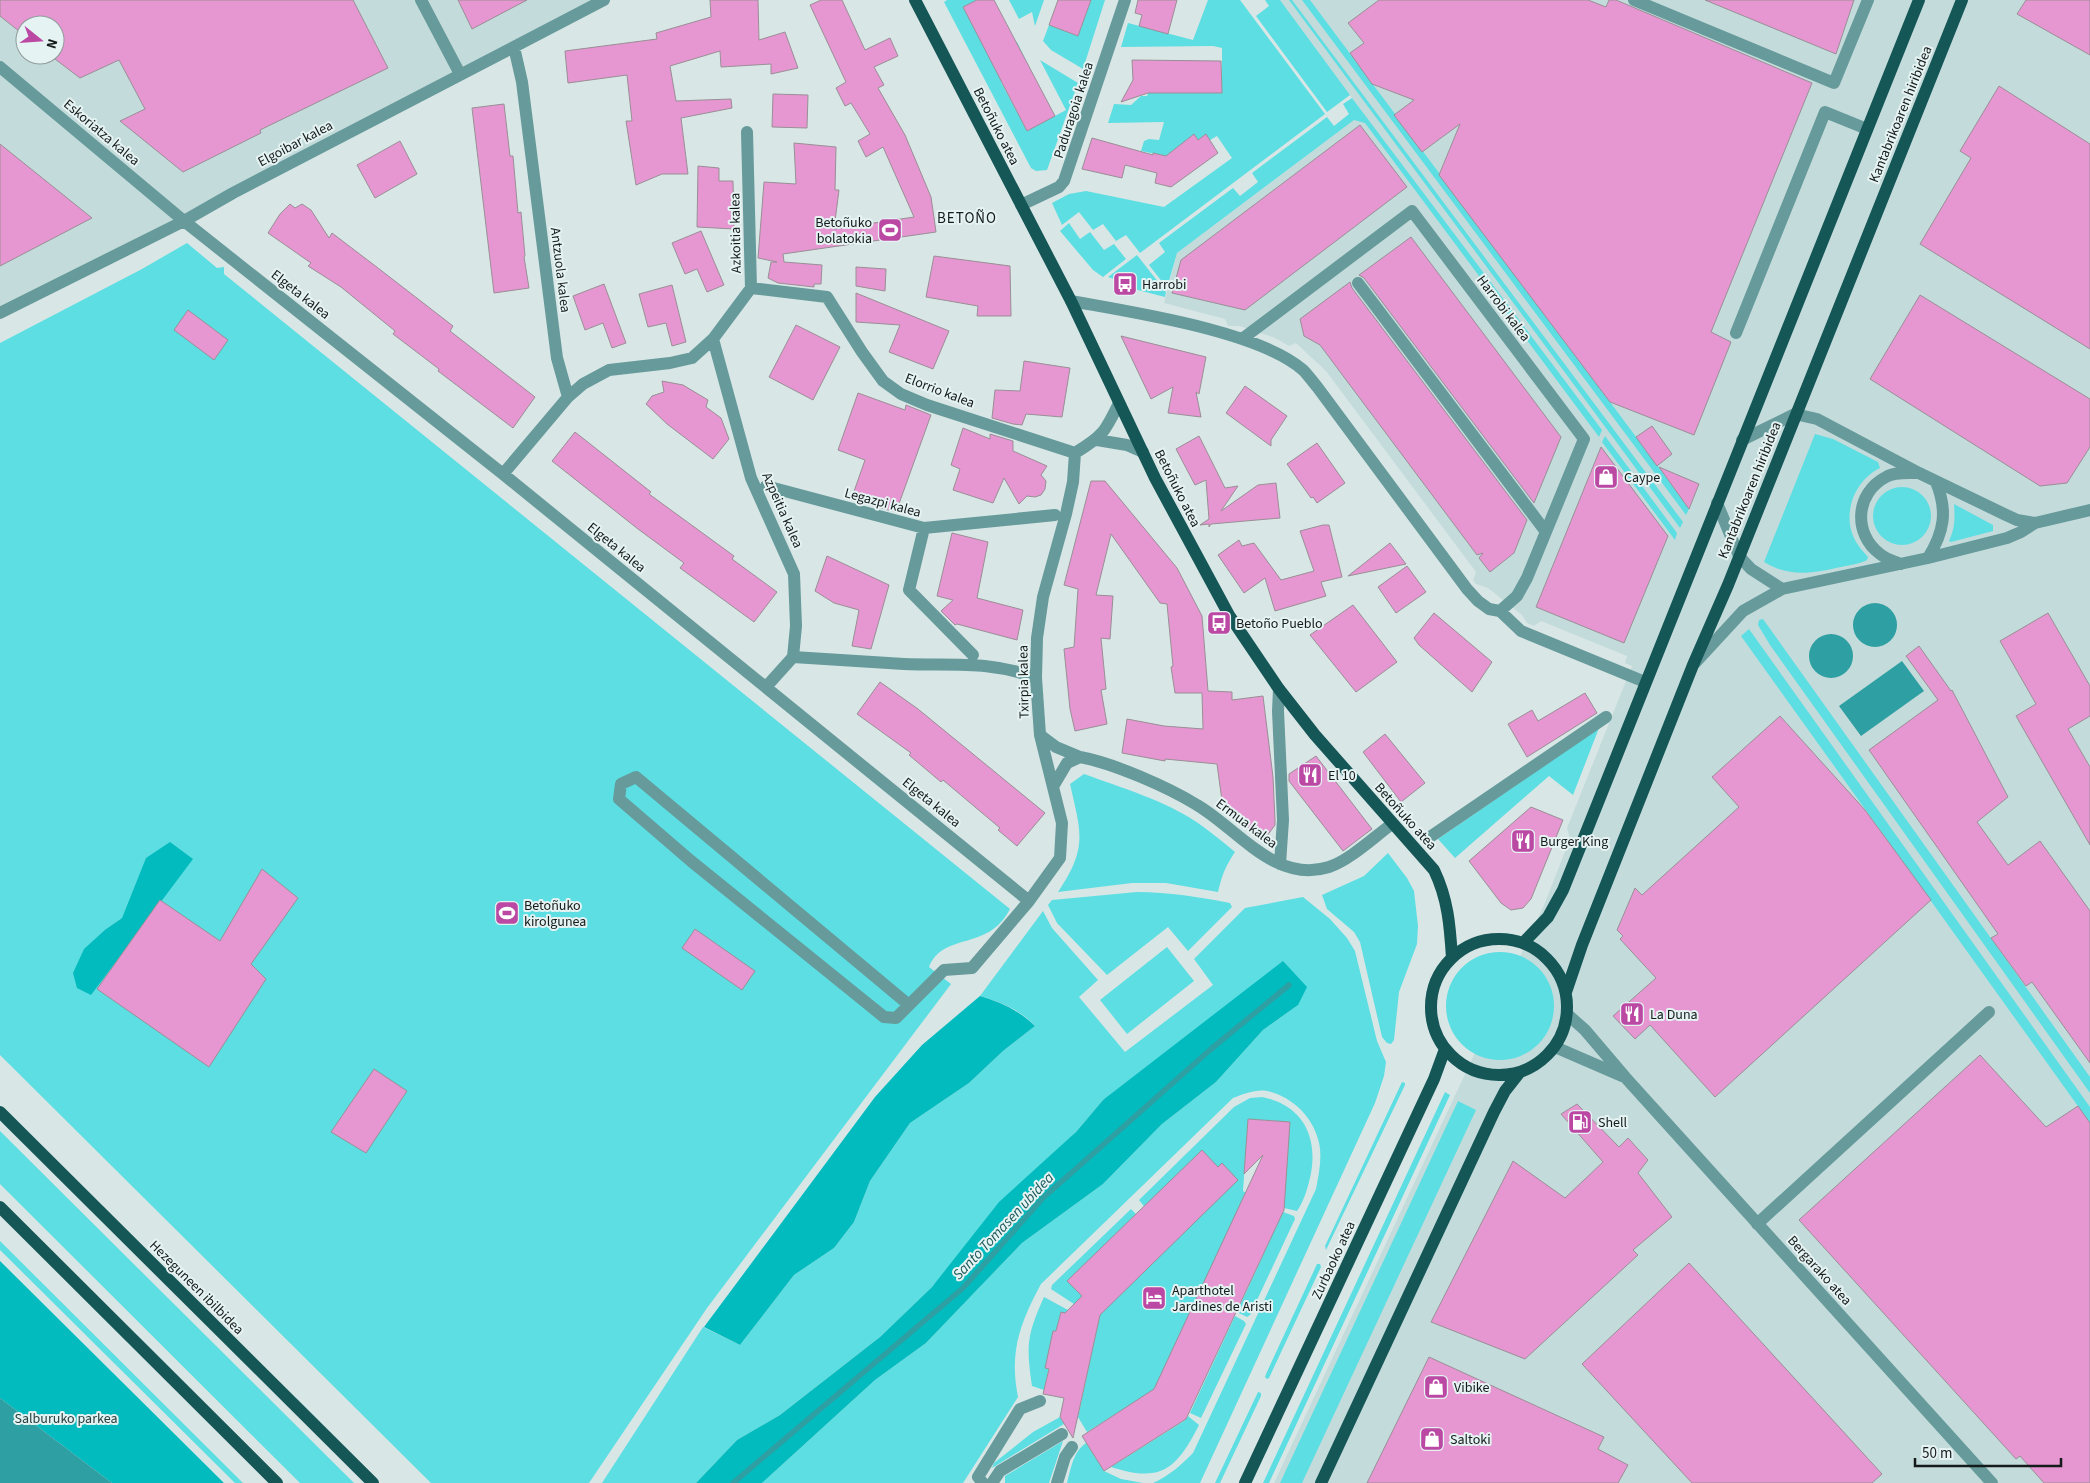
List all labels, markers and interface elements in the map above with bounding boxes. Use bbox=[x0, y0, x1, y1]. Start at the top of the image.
north arrow bbox=[15, 15, 65, 65]
text: N bbox=[41, 36, 62, 51]
street label: Kantabrikoaren hiribidea bbox=[1864, 43, 1937, 186]
street label: Paduragoia kalea bbox=[1049, 60, 1099, 161]
street label: Betoñuko atea bbox=[968, 84, 1024, 169]
street label: Eskoriatza kalea bbox=[59, 95, 144, 171]
street label: Elgoibar kalea bbox=[254, 116, 337, 172]
street label: Azkoitia kalea bbox=[725, 193, 747, 273]
district label: BETOÑO bbox=[937, 208, 997, 229]
place label: Betoñuko bolatokia bbox=[815, 213, 872, 249]
sports icon: Betoñuko bolatokia bbox=[877, 217, 903, 243]
street label: Antzuola kalea bbox=[545, 226, 575, 314]
street label: Elgeta kalea bbox=[267, 265, 334, 324]
bus stop icon: Harrobi bbox=[1112, 271, 1138, 297]
street label: Harrobi kalea bbox=[1472, 271, 1535, 346]
place label: Harrobi bbox=[1142, 275, 1187, 295]
street label: Elorrio kalea bbox=[902, 368, 977, 413]
street label: Kantabrikoaren hiribidea bbox=[1713, 419, 1786, 562]
street label: Betoñuko atea bbox=[1149, 446, 1205, 531]
shop icon: Caype bbox=[1593, 464, 1619, 490]
place label: Caype bbox=[1624, 468, 1660, 488]
street label: Azpeitia kalea bbox=[756, 469, 808, 551]
street label: Legazpi kalea bbox=[842, 483, 923, 523]
street label: Elgeta kalea bbox=[583, 518, 650, 578]
bus stop icon: Betoño Pueblo bbox=[1206, 610, 1232, 636]
place label: Betoño Pueblo bbox=[1236, 614, 1323, 634]
street label: Txirpia kalea bbox=[1013, 645, 1035, 719]
restaurant icon: El 10 bbox=[1297, 762, 1323, 788]
place label: El 10 bbox=[1328, 766, 1356, 786]
street label: Elgeta kalea bbox=[898, 773, 965, 833]
street label: Betoñuko atea bbox=[1369, 778, 1441, 855]
street label: Ermua kalea bbox=[1211, 794, 1281, 854]
restaurant icon: Burger King bbox=[1510, 828, 1536, 854]
place label: Burger King bbox=[1540, 832, 1608, 852]
place label: Betoñuko kirolgunea bbox=[524, 896, 586, 932]
sports icon: Betoñuko kirolgunea bbox=[494, 900, 520, 926]
restaurant icon: La Duna bbox=[1619, 1001, 1645, 1027]
place label: La Duna bbox=[1650, 1005, 1698, 1025]
fuel station icon: Shell bbox=[1567, 1109, 1593, 1135]
place label: Shell bbox=[1598, 1113, 1628, 1133]
water label: Santo Tomasen ubidea bbox=[948, 1168, 1059, 1285]
street label: Zurbaoko atea bbox=[1307, 1218, 1361, 1303]
street label: Bergarako atea bbox=[1783, 1231, 1856, 1310]
street label: Hezeguneen ibilbidea bbox=[145, 1236, 248, 1339]
place label: Aparthotel Jardines de Aristi bbox=[1172, 1281, 1272, 1317]
hotel icon: Aparthotel Jardines de Aristi bbox=[1141, 1285, 1167, 1311]
shop icon: Vibike bbox=[1423, 1374, 1449, 1400]
place label: Vibike bbox=[1454, 1378, 1490, 1398]
park label: Salburuko parkea bbox=[15, 1409, 117, 1429]
shop icon: Saltoki bbox=[1419, 1426, 1445, 1452]
place label: Saltoki bbox=[1450, 1430, 1491, 1450]
scale bar bbox=[1915, 1436, 2061, 1468]
text: 50 m bbox=[1922, 1443, 1952, 1464]

